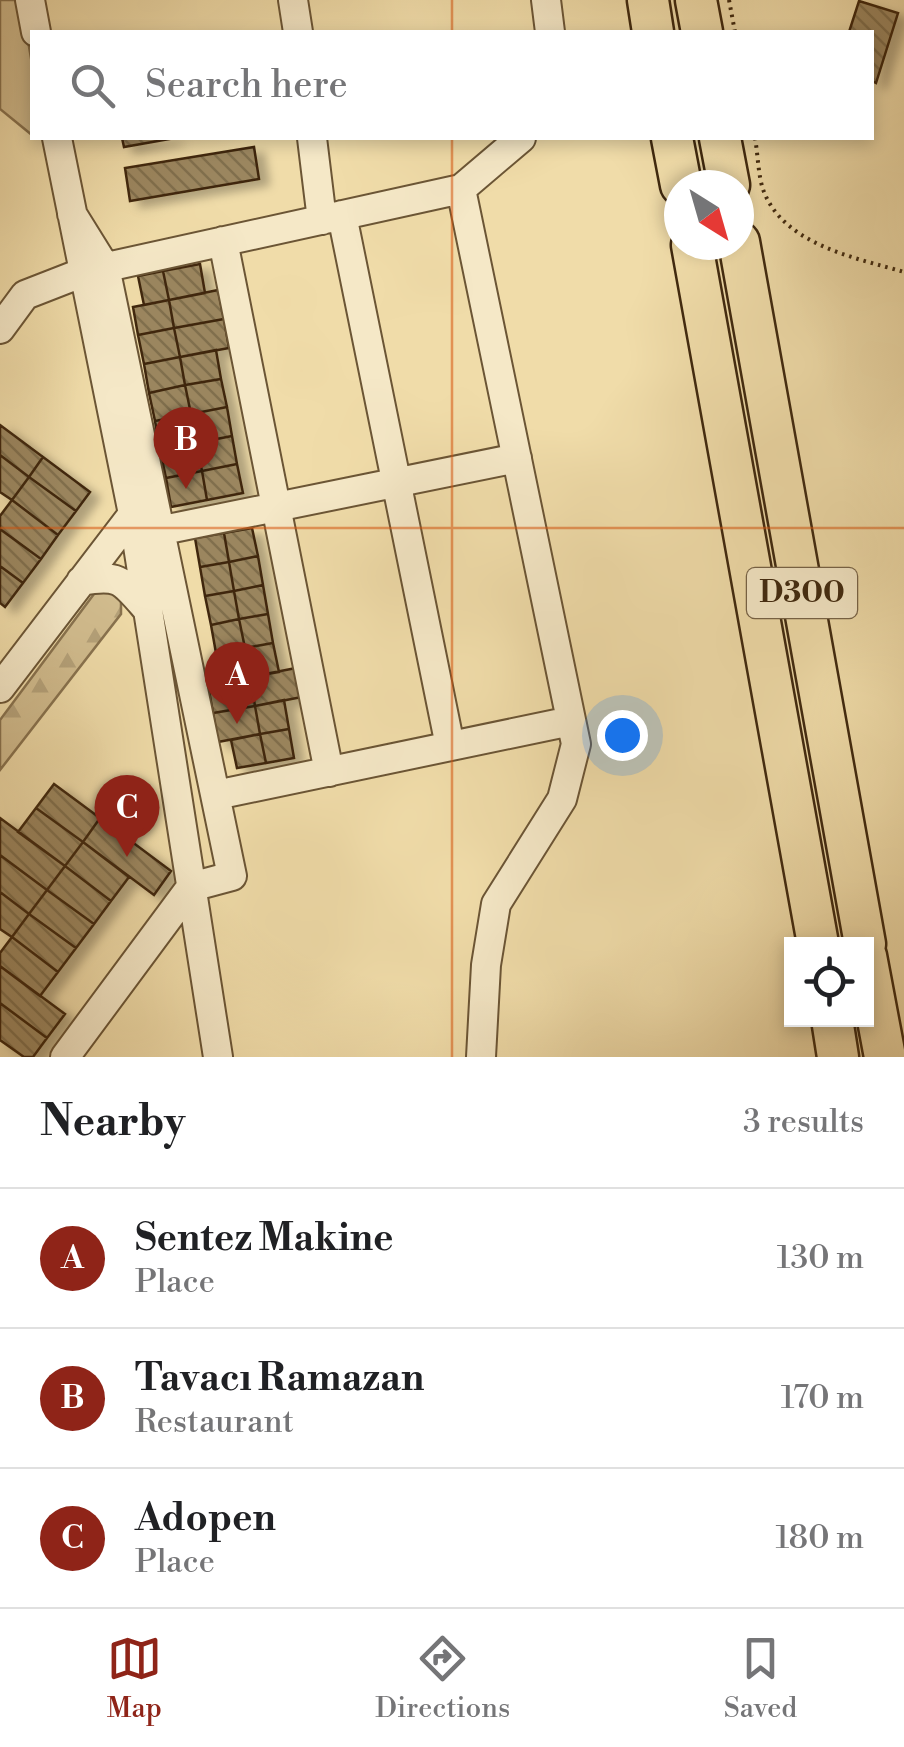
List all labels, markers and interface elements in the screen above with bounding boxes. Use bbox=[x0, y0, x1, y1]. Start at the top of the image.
search box bbox=[30, 30, 874, 140]
icon: search bbox=[65, 58, 120, 113]
text: Search here bbox=[145, 62, 348, 109]
north arrow bbox=[664, 170, 754, 260]
pin: B bbox=[154, 406, 218, 489]
road number: D300 bbox=[747, 568, 857, 618]
pin: A bbox=[204, 642, 270, 724]
your location bbox=[597, 710, 648, 761]
pin: C bbox=[94, 774, 160, 857]
map controls bbox=[784, 937, 874, 1027]
button: locate bbox=[784, 937, 874, 1027]
text: Nearby bbox=[40, 1096, 185, 1149]
text: 3 results bbox=[743, 1102, 864, 1142]
text: Sentez Makine bbox=[135, 1215, 394, 1262]
text: A bbox=[61, 1238, 84, 1278]
text: 130 m bbox=[777, 1238, 864, 1278]
text: Place bbox=[135, 1262, 215, 1302]
text: Tavacı Ramazan bbox=[135, 1355, 424, 1402]
text: B bbox=[60, 1378, 85, 1418]
text: 170 m bbox=[781, 1378, 864, 1418]
text: Restaurant bbox=[135, 1402, 294, 1442]
text: Adopen bbox=[135, 1495, 276, 1542]
text: C bbox=[61, 1518, 84, 1558]
text: 180 m bbox=[775, 1518, 864, 1558]
text: Place bbox=[135, 1542, 215, 1582]
tab: Map bbox=[107, 1631, 162, 1726]
tab: Directions bbox=[375, 1631, 510, 1726]
tab: Saved bbox=[724, 1631, 797, 1726]

